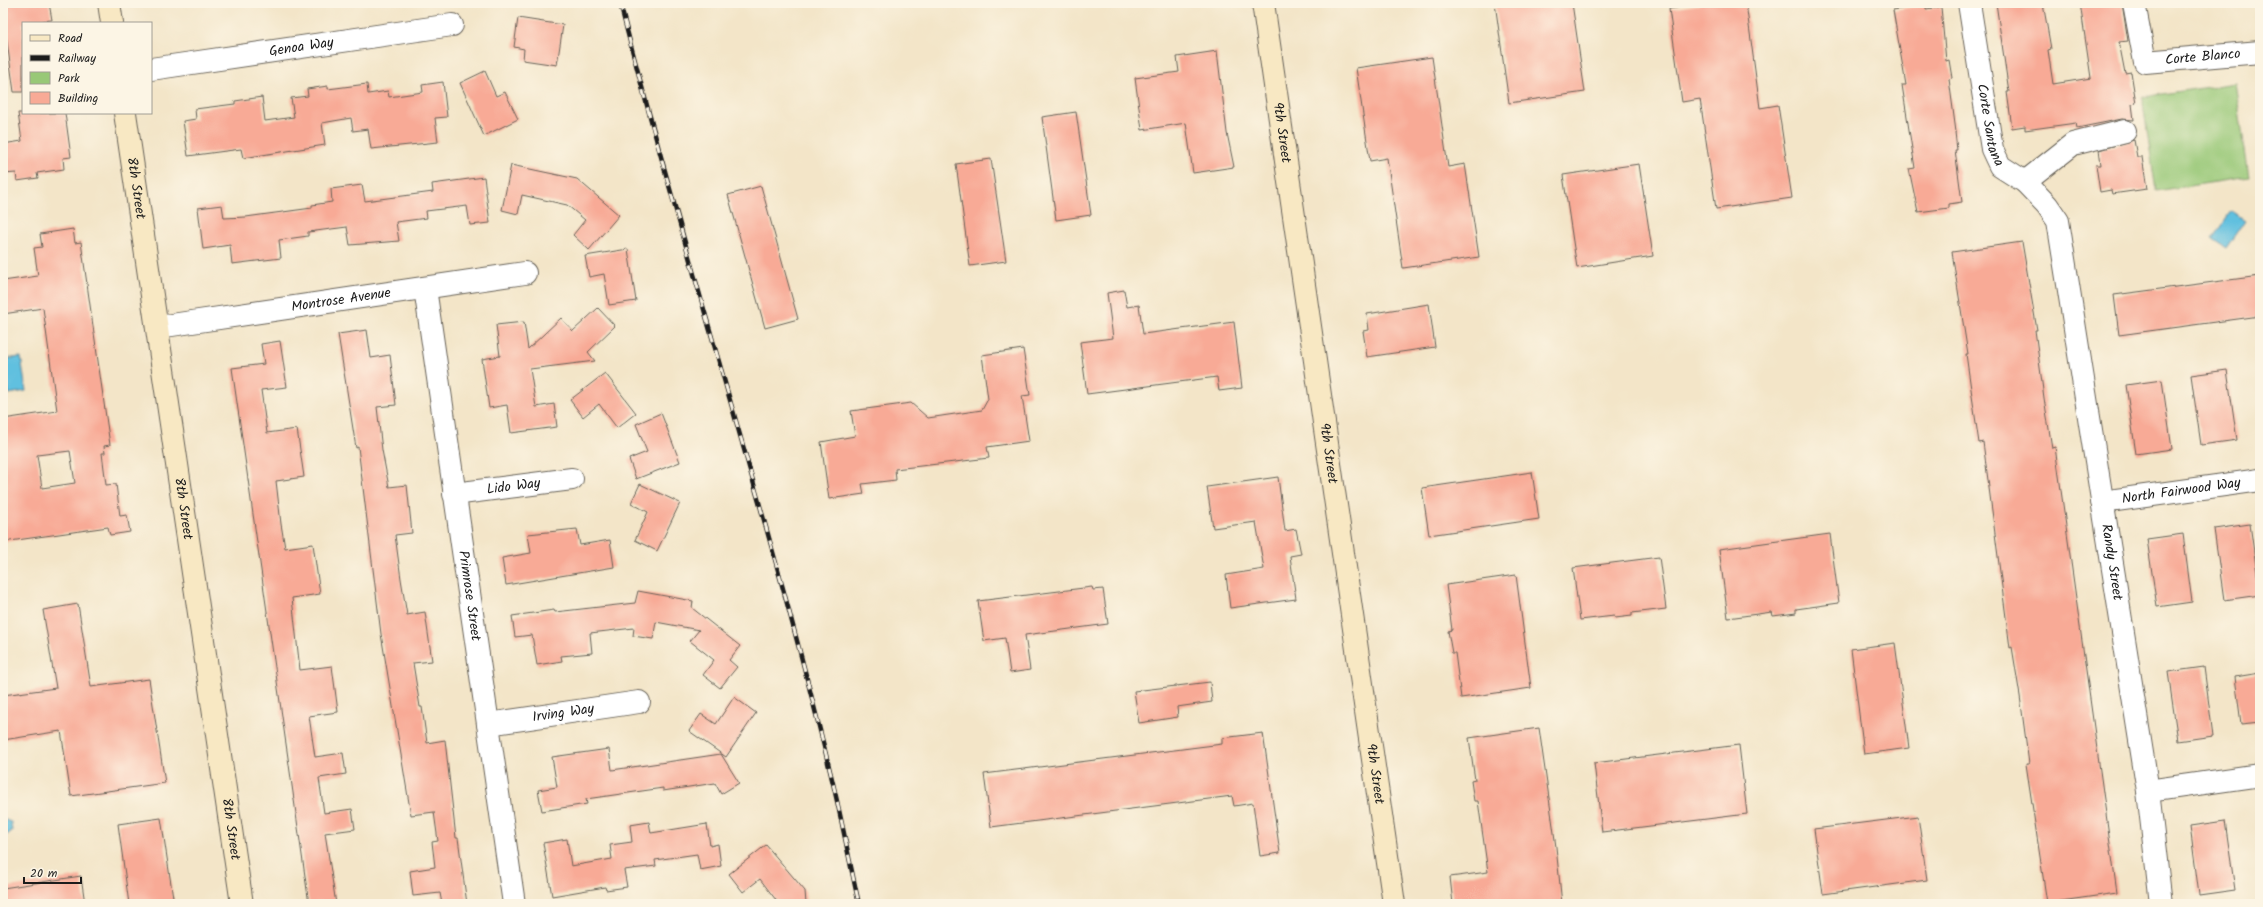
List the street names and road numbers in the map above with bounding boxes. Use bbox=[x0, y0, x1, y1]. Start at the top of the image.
street label: Genoa Way bbox=[268, 31, 336, 63]
street label: Corte Blanco bbox=[2164, 43, 2241, 71]
street label: Corte Santana bbox=[1971, 82, 2010, 170]
street label: 9th Street bbox=[1267, 101, 1297, 165]
street label: 8th Street bbox=[121, 156, 152, 221]
street label: Montrose Avenue bbox=[290, 282, 393, 318]
street label: 9th Street bbox=[1313, 422, 1344, 486]
street label: Lido Way bbox=[485, 472, 542, 501]
street label: North Fairwood Way bbox=[2120, 472, 2242, 510]
street label: 8th Street bbox=[168, 476, 199, 542]
street label: Randy Street bbox=[2095, 523, 2129, 603]
street label: Primrose Street bbox=[452, 549, 487, 643]
street label: Irving Way bbox=[531, 698, 596, 728]
street label: 9th Street bbox=[1360, 742, 1390, 806]
street label: 8th Street bbox=[215, 797, 246, 862]

